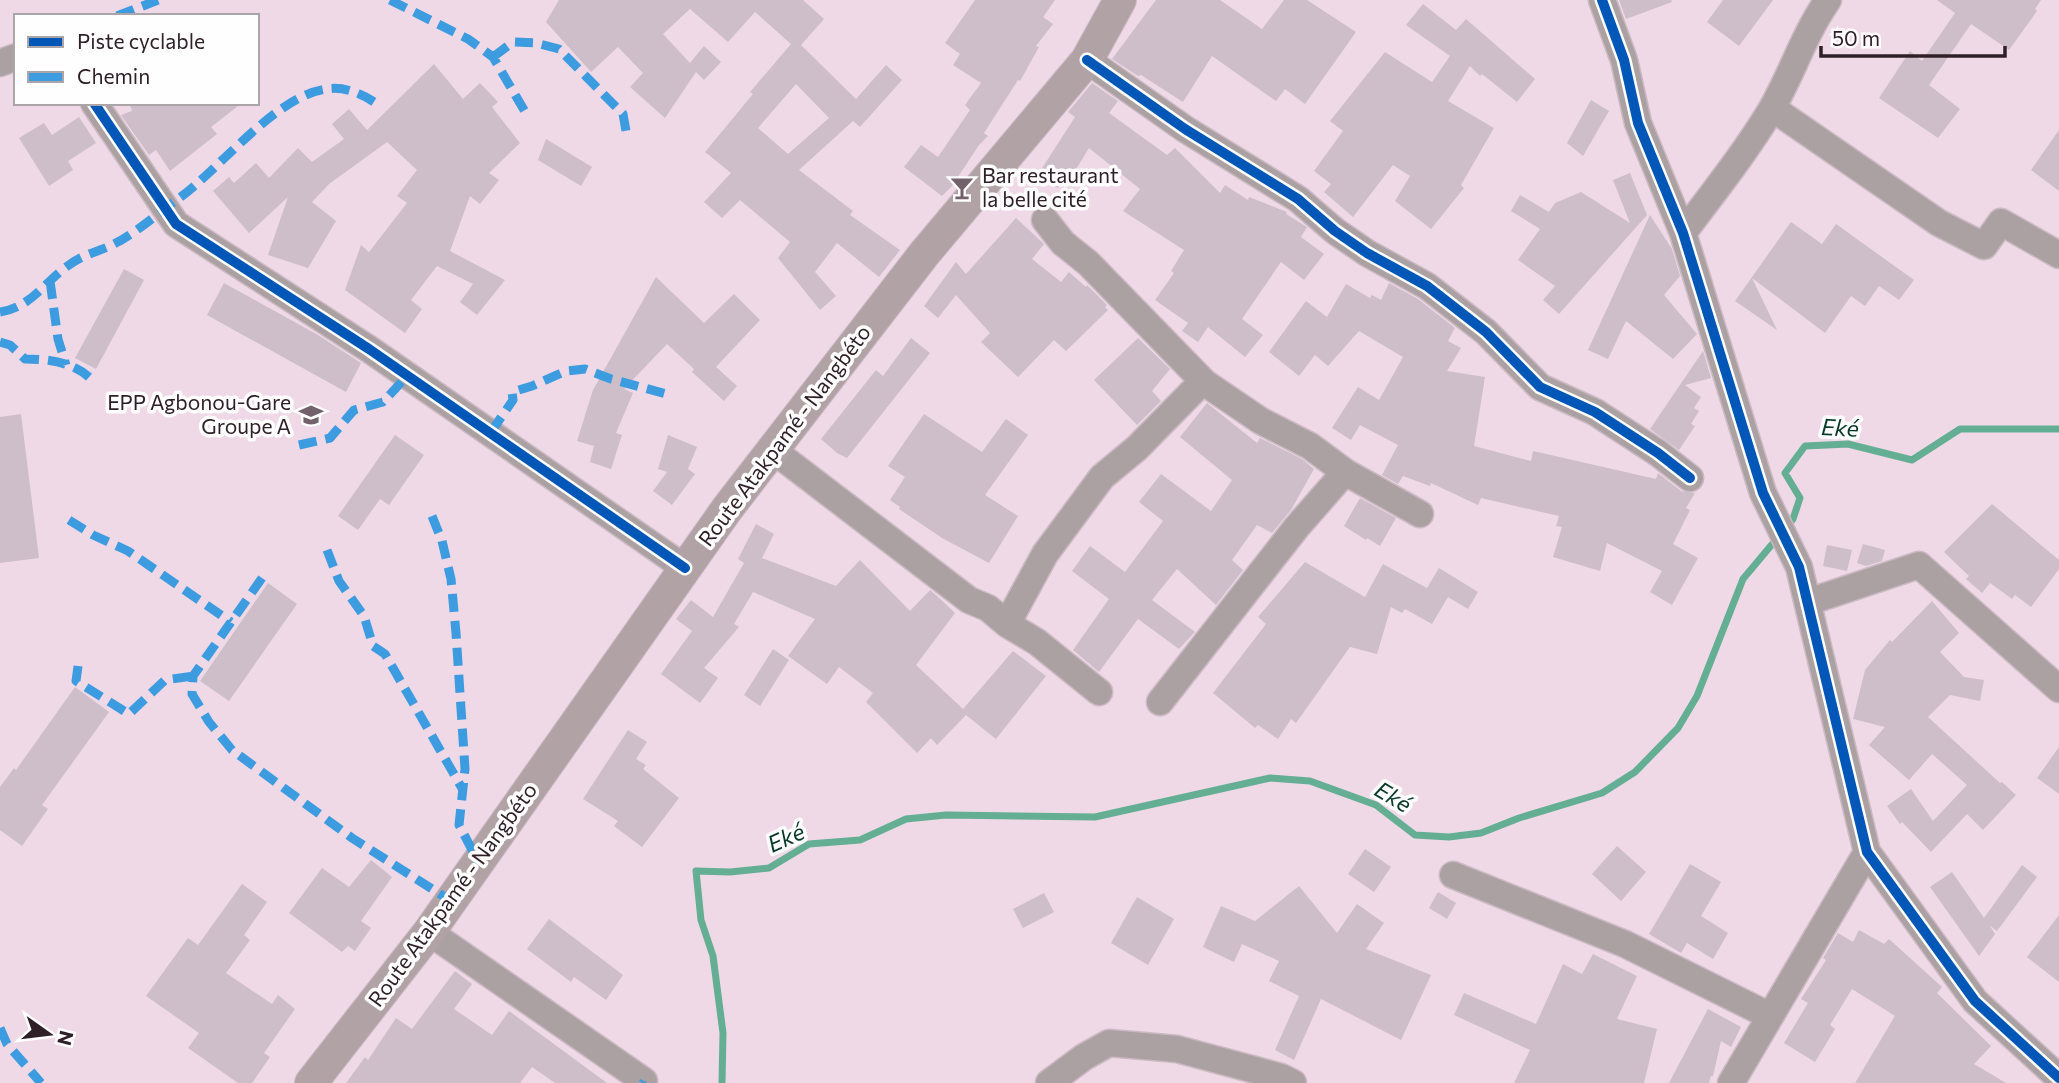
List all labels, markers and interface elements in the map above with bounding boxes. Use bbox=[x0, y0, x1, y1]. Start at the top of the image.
legend bbox=[14, 14, 259, 105]
scale bar bbox=[1821, 14, 2005, 58]
text: 50 m bbox=[1832, 25, 1880, 50]
text: Piste cyclable bbox=[77, 28, 205, 53]
text: Chemin bbox=[77, 63, 150, 88]
place label: Bar restaurant la belle cité bbox=[982, 162, 1119, 211]
bar icon: Bar restaurant la belle cité bbox=[948, 174, 976, 202]
street label: Route Atakpamé - Nangbéto bbox=[693, 320, 875, 550]
place label: EPP Agbonou-Gare Groupe A bbox=[107, 389, 291, 438]
school or university icon: EPP Agbonou-Gare Groupe A bbox=[297, 401, 325, 429]
water label: Eké bbox=[1820, 412, 1860, 442]
water label: Eké bbox=[1370, 774, 1418, 818]
street label: Route Atakpamé - Nangbéto bbox=[362, 777, 541, 1011]
water label: Eké bbox=[763, 816, 809, 858]
north arrow bbox=[14, 999, 84, 1069]
text: N bbox=[53, 1029, 79, 1048]

